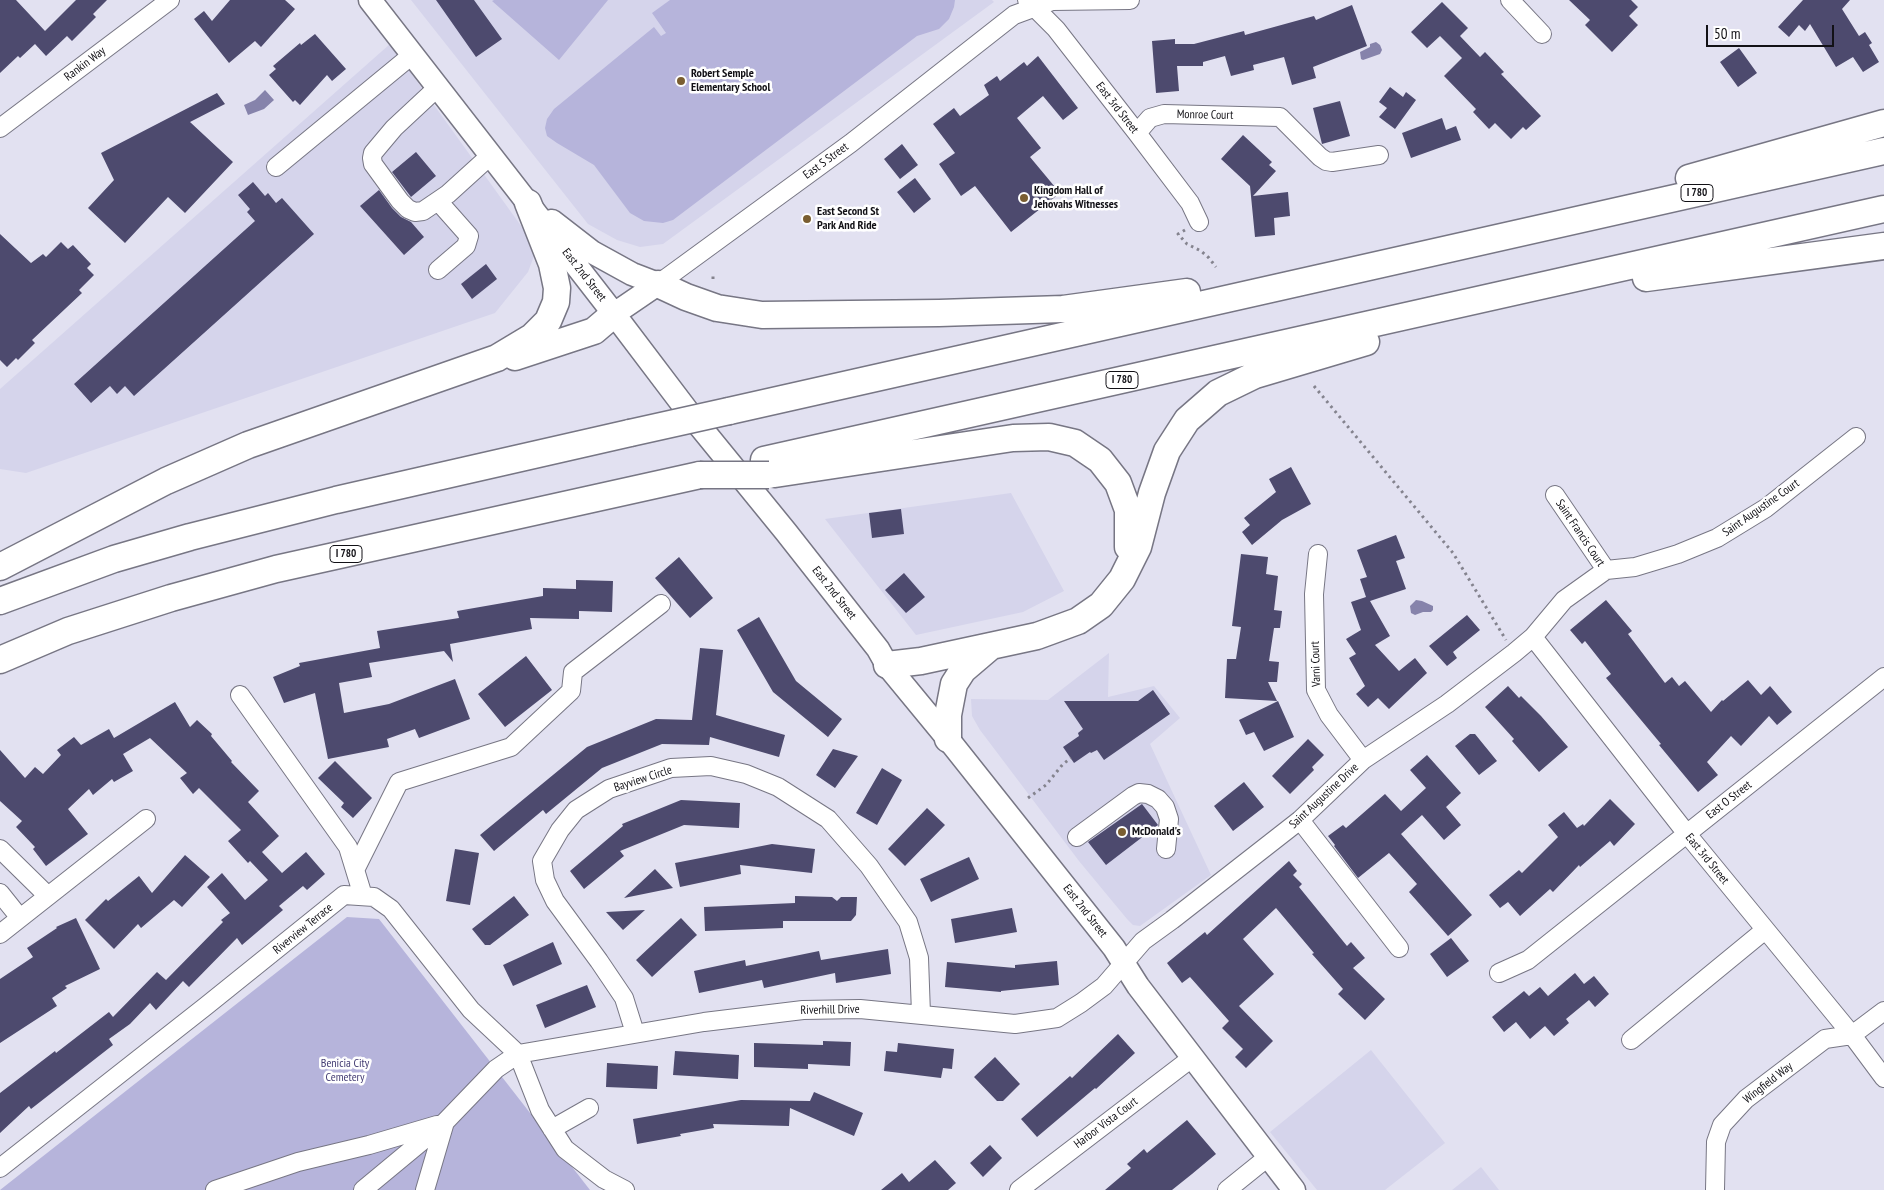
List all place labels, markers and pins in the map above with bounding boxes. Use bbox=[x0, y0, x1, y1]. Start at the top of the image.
place label: Robert Semple Elementary School bbox=[691, 67, 770, 95]
marker: Robert Semple Elementary School bbox=[675, 75, 687, 87]
place label: Kingdom Hall of Jehovahs Witnesses bbox=[1034, 184, 1118, 212]
marker: Kingdom Hall of Jehovahs Witnesses bbox=[1018, 192, 1030, 204]
place label: East Second St Park And Ride bbox=[817, 205, 879, 233]
marker: East Second St Park And Ride bbox=[801, 213, 813, 225]
place label: McDonald's bbox=[1132, 825, 1181, 839]
marker: McDonald's bbox=[1116, 826, 1128, 838]

